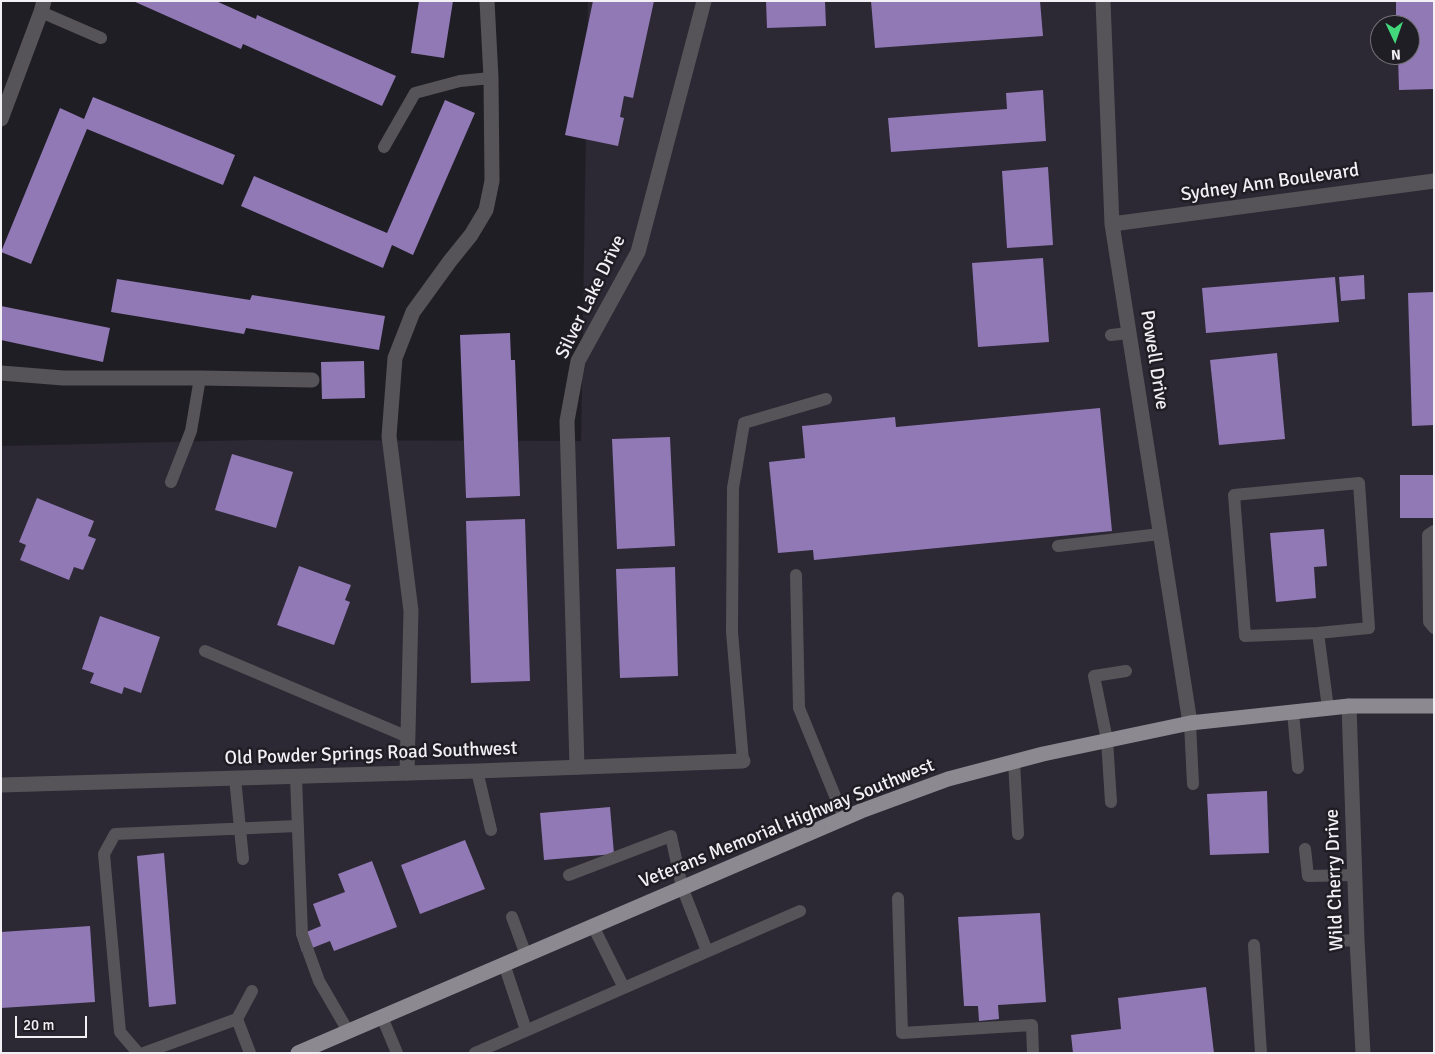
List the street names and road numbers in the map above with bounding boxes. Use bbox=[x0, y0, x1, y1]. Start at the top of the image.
street label: Sydney Ann Boulevard bbox=[1179, 159, 1361, 207]
street label: Silver Lake Drive bbox=[551, 231, 631, 363]
street label: Powell Drive bbox=[1135, 309, 1173, 411]
street label: Old Powder Springs Road Southwest bbox=[224, 737, 518, 771]
street label: Veterans Memorial Highway Southwest bbox=[636, 754, 938, 894]
street label: Wild Cherry Drive bbox=[1321, 808, 1349, 952]

